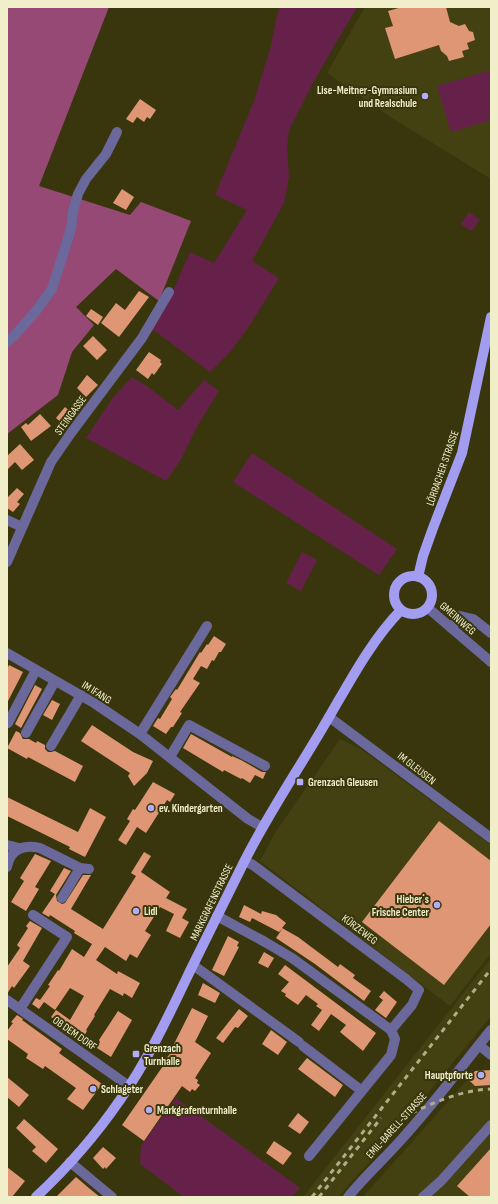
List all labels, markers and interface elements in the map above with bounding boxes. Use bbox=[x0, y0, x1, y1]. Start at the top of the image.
place label: Lise-Meitner-Gymnasium und Realschule bbox=[317, 84, 417, 110]
marker: Lise-Meitner-Gymnasium und Realschule bbox=[420, 91, 430, 101]
street label: STEINGASSE bbox=[52, 393, 89, 438]
street label: LÖRRACHER STRASSE bbox=[423, 429, 461, 508]
street label: GMEINIWEG bbox=[437, 599, 478, 638]
street label: IM IFANG bbox=[79, 678, 114, 707]
street label: IM GLEUSEN bbox=[395, 749, 438, 787]
place label: Grenzach Gleusen bbox=[308, 776, 378, 789]
marker: Grenzach Gleusen bbox=[295, 777, 305, 787]
place label: ev. Kindergarten bbox=[159, 802, 223, 815]
marker: ev. Kindergarten bbox=[146, 803, 156, 813]
street label: MARKGRAFENSTRASSE bbox=[187, 862, 236, 943]
place label: Hieber´s Frische Center bbox=[372, 893, 430, 919]
marker: Hieber´s Frische Center bbox=[432, 900, 442, 910]
place label: Lidl bbox=[144, 905, 158, 918]
marker: Lidl bbox=[131, 906, 141, 916]
street label: KÜRZEWEG bbox=[339, 912, 380, 947]
street label: OB DEM DORF bbox=[50, 1014, 99, 1053]
place label: Grenzach Turnhalle bbox=[144, 1042, 181, 1068]
marker: Grenzach Turnhalle bbox=[131, 1049, 141, 1059]
place label: Hauptpforte bbox=[425, 1069, 473, 1082]
marker: Hauptpforte bbox=[476, 1070, 486, 1080]
place label: Schlageter bbox=[101, 1083, 144, 1096]
marker: Schlageter bbox=[88, 1084, 98, 1094]
street label: EMIL-BARELL-STRASSE bbox=[363, 1090, 429, 1161]
place label: Markgrafenturnhalle bbox=[157, 1104, 237, 1117]
marker: Markgrafenturnhalle bbox=[144, 1105, 154, 1115]

